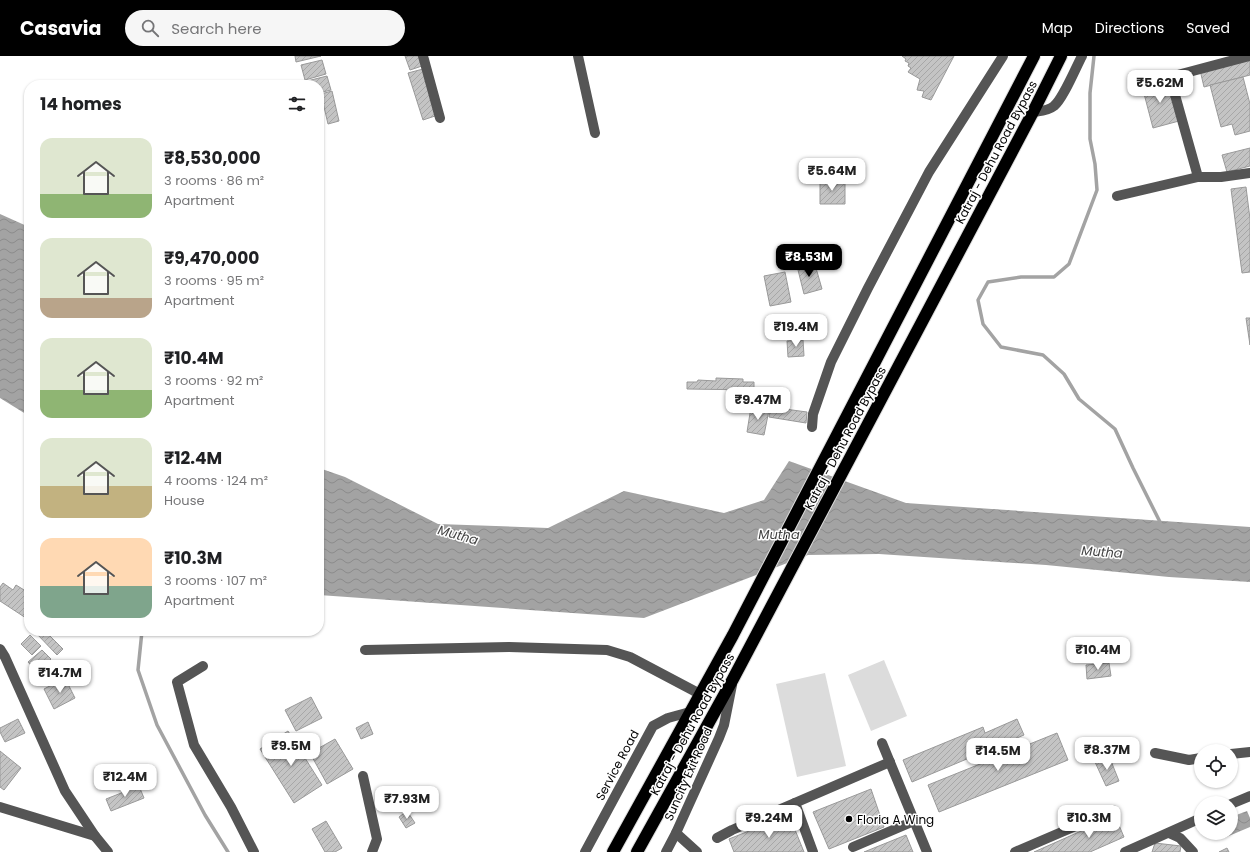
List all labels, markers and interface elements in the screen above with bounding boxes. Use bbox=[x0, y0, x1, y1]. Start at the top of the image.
search box bbox=[125, 10, 405, 46]
text: Casavia bbox=[20, 15, 101, 42]
icon: search bbox=[139, 17, 161, 39]
text: Search here bbox=[171, 18, 262, 39]
text: Map bbox=[1042, 18, 1073, 38]
text: Directions bbox=[1095, 18, 1164, 38]
text: Saved bbox=[1186, 18, 1230, 38]
pin: ₹5.62M bbox=[1127, 70, 1193, 104]
text: ₹5.62M bbox=[1136, 73, 1184, 92]
street label: Katraj - Dehu Road Bypass bbox=[951, 77, 1041, 227]
text: 14 homes bbox=[40, 92, 122, 116]
icon: filters bbox=[286, 93, 308, 115]
text: ₹8,530,000 bbox=[164, 146, 261, 170]
icon: home bbox=[72, 154, 120, 202]
pin: ₹5.64M bbox=[799, 158, 865, 192]
text: ₹5.64M bbox=[808, 161, 856, 180]
text: 3 rooms · 86 m² bbox=[164, 171, 264, 190]
text: Apartment bbox=[164, 191, 234, 210]
pin: ₹8.53M bbox=[776, 244, 842, 278]
text: ₹9,470,000 bbox=[164, 246, 259, 270]
text: ₹8.53M bbox=[785, 247, 833, 266]
icon: home bbox=[72, 254, 120, 302]
text: 3 rooms · 95 m² bbox=[164, 271, 264, 290]
text: Apartment bbox=[164, 291, 234, 310]
pin: ₹19.4M bbox=[763, 314, 829, 348]
text: ₹19.4M bbox=[773, 317, 819, 336]
text: ₹10.4M bbox=[164, 346, 224, 370]
icon: home bbox=[72, 354, 120, 402]
street label: Katraj - Dehu Road Bypass bbox=[800, 363, 890, 513]
text: 3 rooms · 92 m² bbox=[164, 371, 263, 390]
pin: ₹9.47M bbox=[725, 387, 791, 421]
text: ₹9.47M bbox=[734, 390, 782, 409]
text: Apartment bbox=[164, 391, 234, 410]
text: ₹12.4M bbox=[164, 446, 222, 470]
icon: home bbox=[72, 454, 120, 502]
text: 4 rooms · 124 m² bbox=[164, 471, 268, 490]
text: House bbox=[164, 491, 204, 510]
water label: Mutha bbox=[436, 520, 481, 550]
water label: Mutha bbox=[758, 525, 800, 544]
water label: Mutha bbox=[1081, 541, 1123, 563]
text: ₹10.3M bbox=[164, 546, 222, 570]
icon: home bbox=[72, 554, 120, 602]
text: 3 rooms · 107 m² bbox=[164, 571, 267, 590]
text: Apartment bbox=[164, 591, 234, 610]
pin: ₹10.4M bbox=[1065, 637, 1131, 671]
text: ₹10.4M bbox=[1075, 640, 1121, 659]
street label: Katraj - Dehu Road Bypass bbox=[646, 650, 738, 798]
pin: ₹14.7M bbox=[27, 660, 93, 694]
text: ₹14.7M bbox=[38, 663, 82, 682]
street label: Suncity Exit Road bbox=[660, 725, 716, 823]
street label: Service Road bbox=[591, 727, 643, 803]
pin: ₹9.5M bbox=[263, 733, 319, 767]
text: ₹9.5M bbox=[271, 736, 311, 755]
pin: ₹8.37M bbox=[1074, 737, 1140, 771]
pin: ₹14.5M bbox=[965, 738, 1031, 772]
text: ₹8.37M bbox=[1084, 740, 1130, 759]
text: ₹14.5M bbox=[975, 741, 1021, 760]
map controls bbox=[1194, 744, 1238, 840]
button: locate bbox=[1194, 744, 1238, 788]
pin: ₹12.4M bbox=[92, 764, 158, 798]
text: ₹12.4M bbox=[103, 767, 147, 786]
pin: ₹7.93M bbox=[374, 786, 440, 820]
text: ₹7.93M bbox=[384, 789, 430, 808]
button: layers bbox=[1194, 796, 1238, 840]
pin: ₹9.24M bbox=[736, 805, 802, 839]
pin: ₹10.3M bbox=[1056, 805, 1122, 839]
text: ₹9.24M bbox=[745, 808, 793, 827]
text: ₹10.3M bbox=[1067, 808, 1111, 827]
place label: Floria A Wing bbox=[857, 811, 934, 828]
marker: Floria A Wing bbox=[844, 814, 854, 824]

